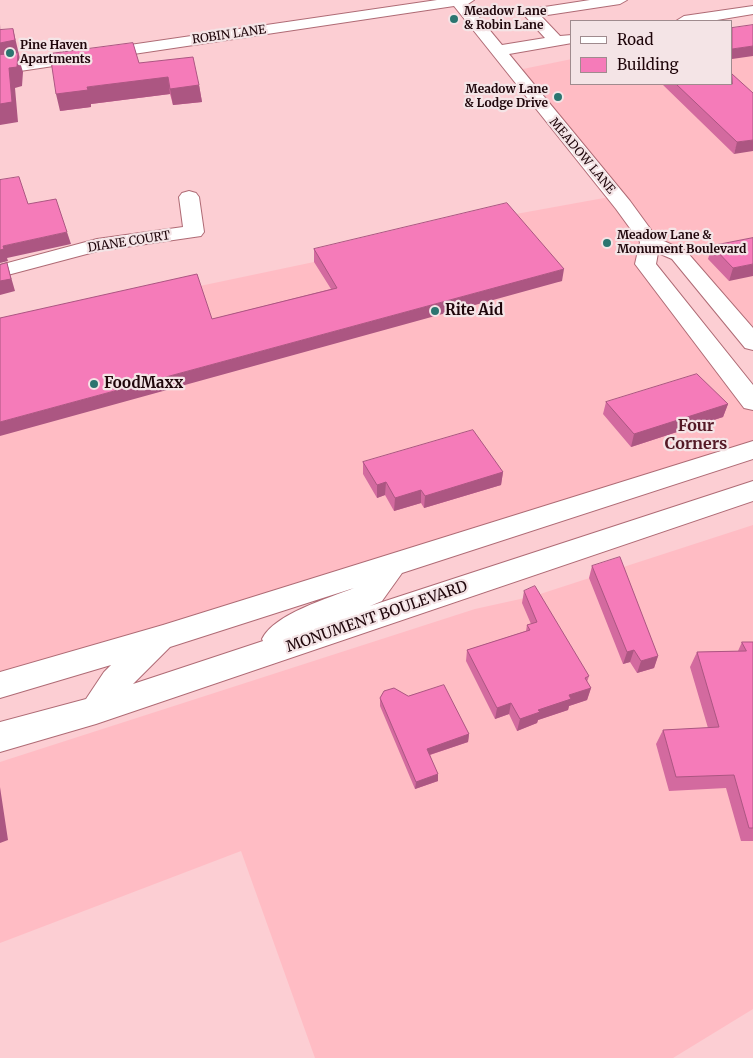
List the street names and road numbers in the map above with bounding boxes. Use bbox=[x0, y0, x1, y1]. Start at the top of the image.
street label: ROBIN LANE bbox=[191, 23, 267, 47]
street label: MEADOW LANE bbox=[546, 115, 618, 197]
street label: DIANE COURT bbox=[87, 228, 171, 256]
street label: MONUMENT BOULEVARD bbox=[284, 577, 470, 657]

